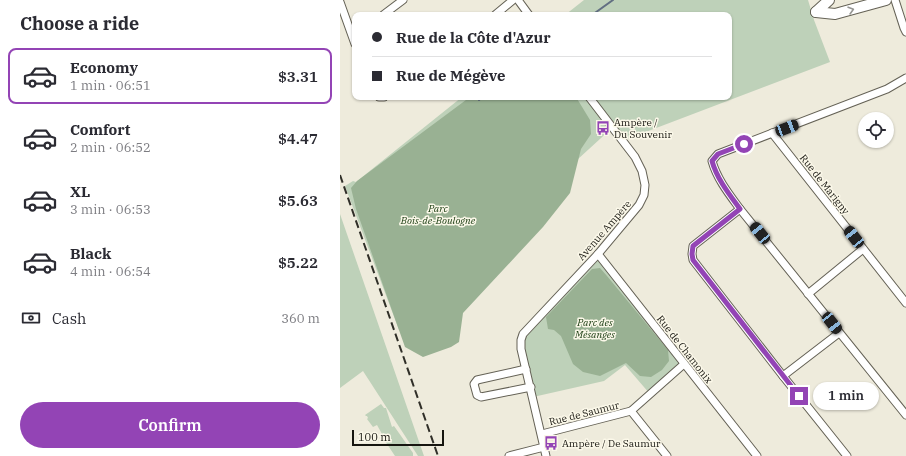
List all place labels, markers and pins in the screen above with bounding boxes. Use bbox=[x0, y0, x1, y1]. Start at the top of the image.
place label: Ampère / Du Souvenir bbox=[614, 116, 672, 141]
bus stop icon: Ampère / Du Souvenir bbox=[595, 120, 611, 136]
bus stop icon: Ampère / De Saumur bbox=[543, 435, 559, 451]
place label: Ampère / De Saumur bbox=[562, 437, 661, 450]

